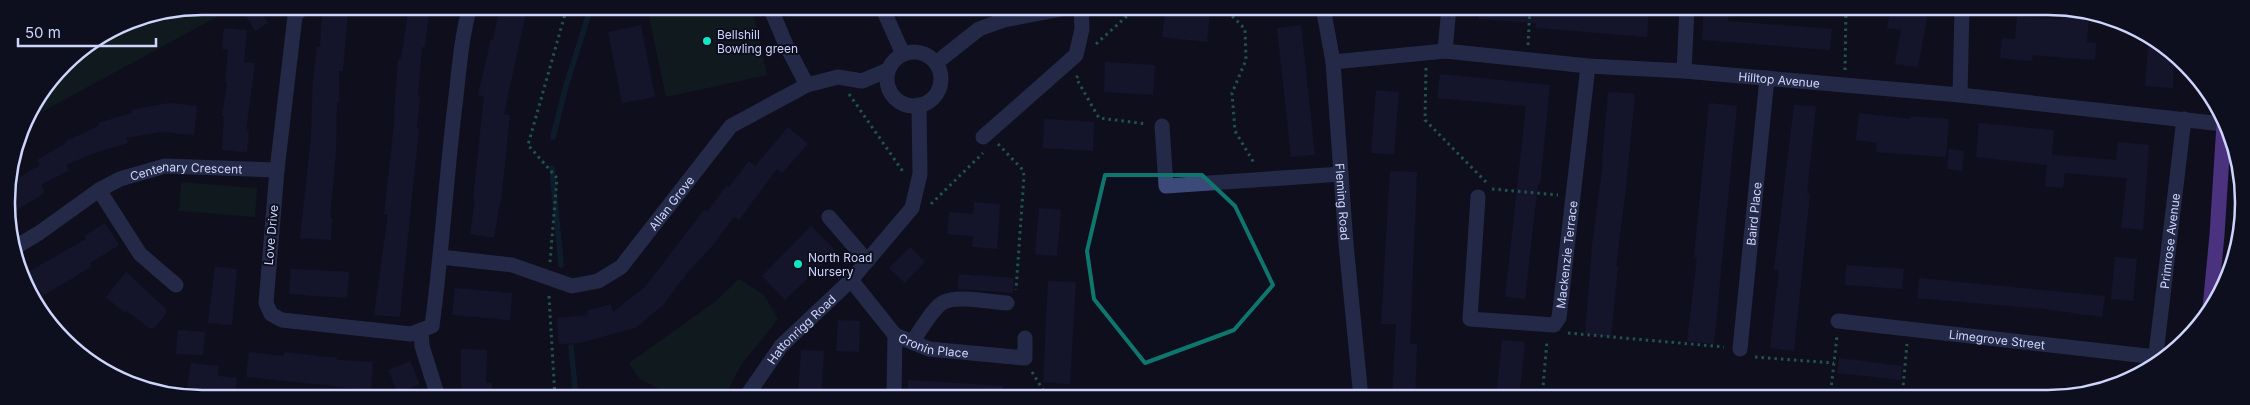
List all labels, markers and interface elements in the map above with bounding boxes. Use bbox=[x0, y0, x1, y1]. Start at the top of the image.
scale bar bbox=[18, 15, 155, 47]
text: 50 m bbox=[25, 23, 61, 42]
place label: Bellshill Bowling green bbox=[717, 27, 798, 56]
marker: Bellshill Bowling green bbox=[701, 35, 713, 47]
street label: Hilltop Avenue bbox=[1738, 68, 1821, 90]
street label: Centenary Crescent bbox=[128, 158, 243, 183]
street label: Fleming Road bbox=[1333, 163, 1353, 241]
street label: Allan Grove bbox=[645, 172, 697, 233]
street label: Baird Place bbox=[1743, 181, 1764, 246]
street label: Primrose Avenue bbox=[2156, 192, 2183, 290]
street label: Mackenzie Terrace bbox=[1553, 200, 1580, 309]
street label: Love Drive bbox=[261, 204, 281, 266]
place label: North Road Nursery bbox=[808, 250, 872, 279]
marker: North Road Nursery bbox=[792, 258, 804, 270]
street label: Hattonrigg Road bbox=[764, 291, 839, 367]
street label: Limegrove Street bbox=[1948, 326, 2046, 352]
street label: Cronin Place bbox=[896, 330, 969, 360]

